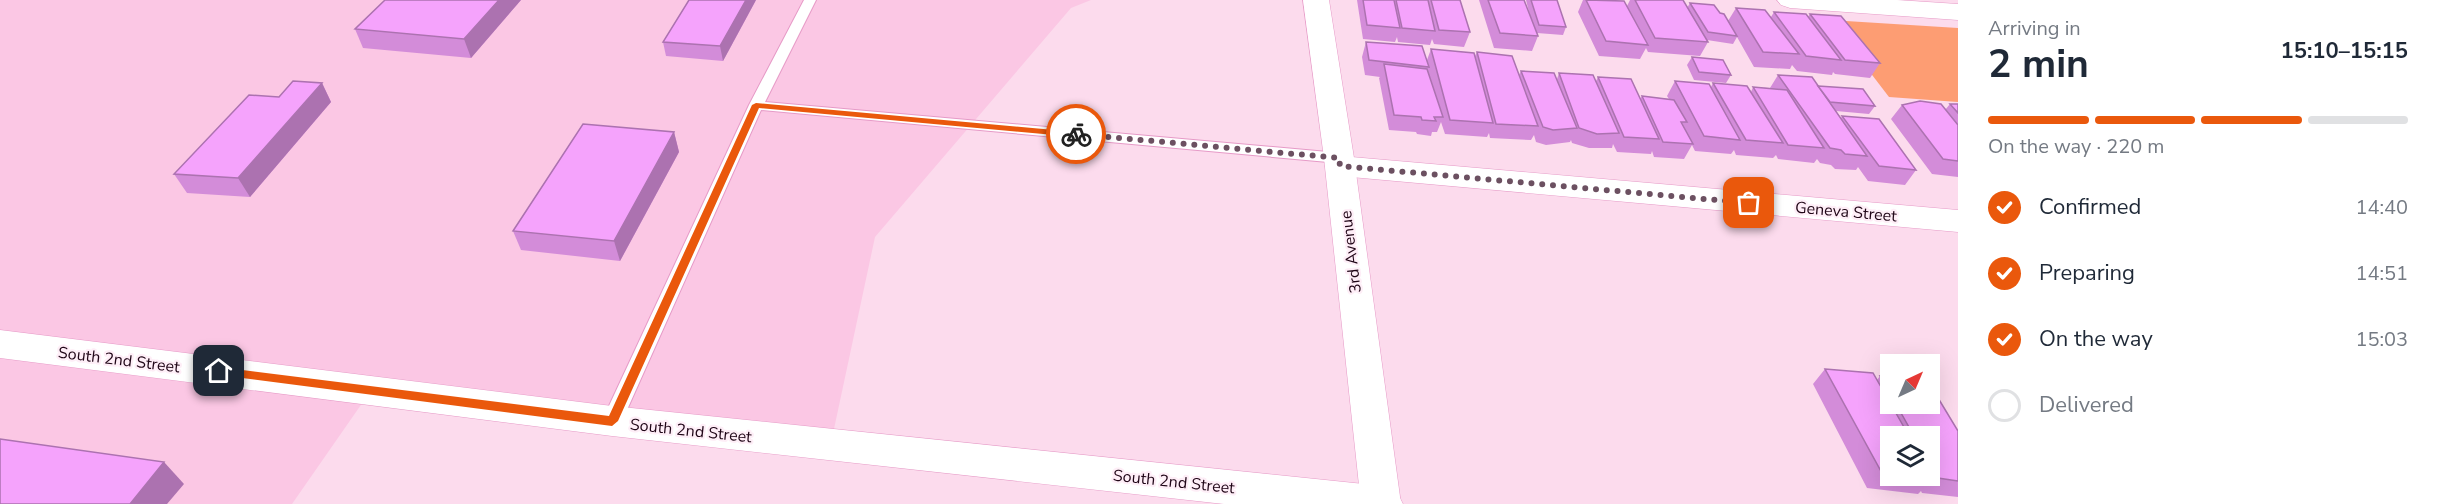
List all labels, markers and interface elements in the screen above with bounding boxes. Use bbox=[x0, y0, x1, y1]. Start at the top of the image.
text: Arriving in bbox=[1988, 15, 2081, 42]
text: 15:10–15:15 bbox=[2280, 36, 2408, 66]
text: 2 min bbox=[1988, 38, 2089, 91]
courier bbox=[1046, 104, 1106, 164]
icon: bike bbox=[1060, 118, 1093, 151]
text: On the way · 220 m bbox=[1988, 133, 2164, 160]
pin bbox=[1723, 177, 1774, 228]
icon: bag bbox=[1732, 186, 1765, 219]
icon: check bbox=[1988, 191, 2021, 224]
text: Confirmed bbox=[2039, 192, 2141, 222]
text: 14:40 bbox=[2355, 194, 2408, 221]
street label: Geneva Street bbox=[1794, 197, 1898, 227]
street label: 3rd Avenue bbox=[1335, 209, 1367, 294]
icon: check bbox=[1988, 257, 2021, 290]
text: Preparing bbox=[2039, 258, 2135, 288]
text: 14:51 bbox=[2355, 260, 2408, 287]
icon: check bbox=[1988, 323, 2021, 356]
text: On the way bbox=[2039, 324, 2153, 354]
text: 15:03 bbox=[2355, 326, 2408, 353]
street label: South 2nd Street bbox=[57, 342, 181, 378]
pin bbox=[193, 345, 244, 396]
icon: home bbox=[202, 354, 235, 387]
north arrow bbox=[1880, 354, 1940, 414]
map controls bbox=[1880, 354, 1940, 486]
text: Delivered bbox=[2039, 390, 2134, 420]
street label: South 2nd Street bbox=[629, 414, 753, 448]
button: layers bbox=[1880, 426, 1940, 486]
street label: South 2nd Street bbox=[1112, 465, 1236, 499]

